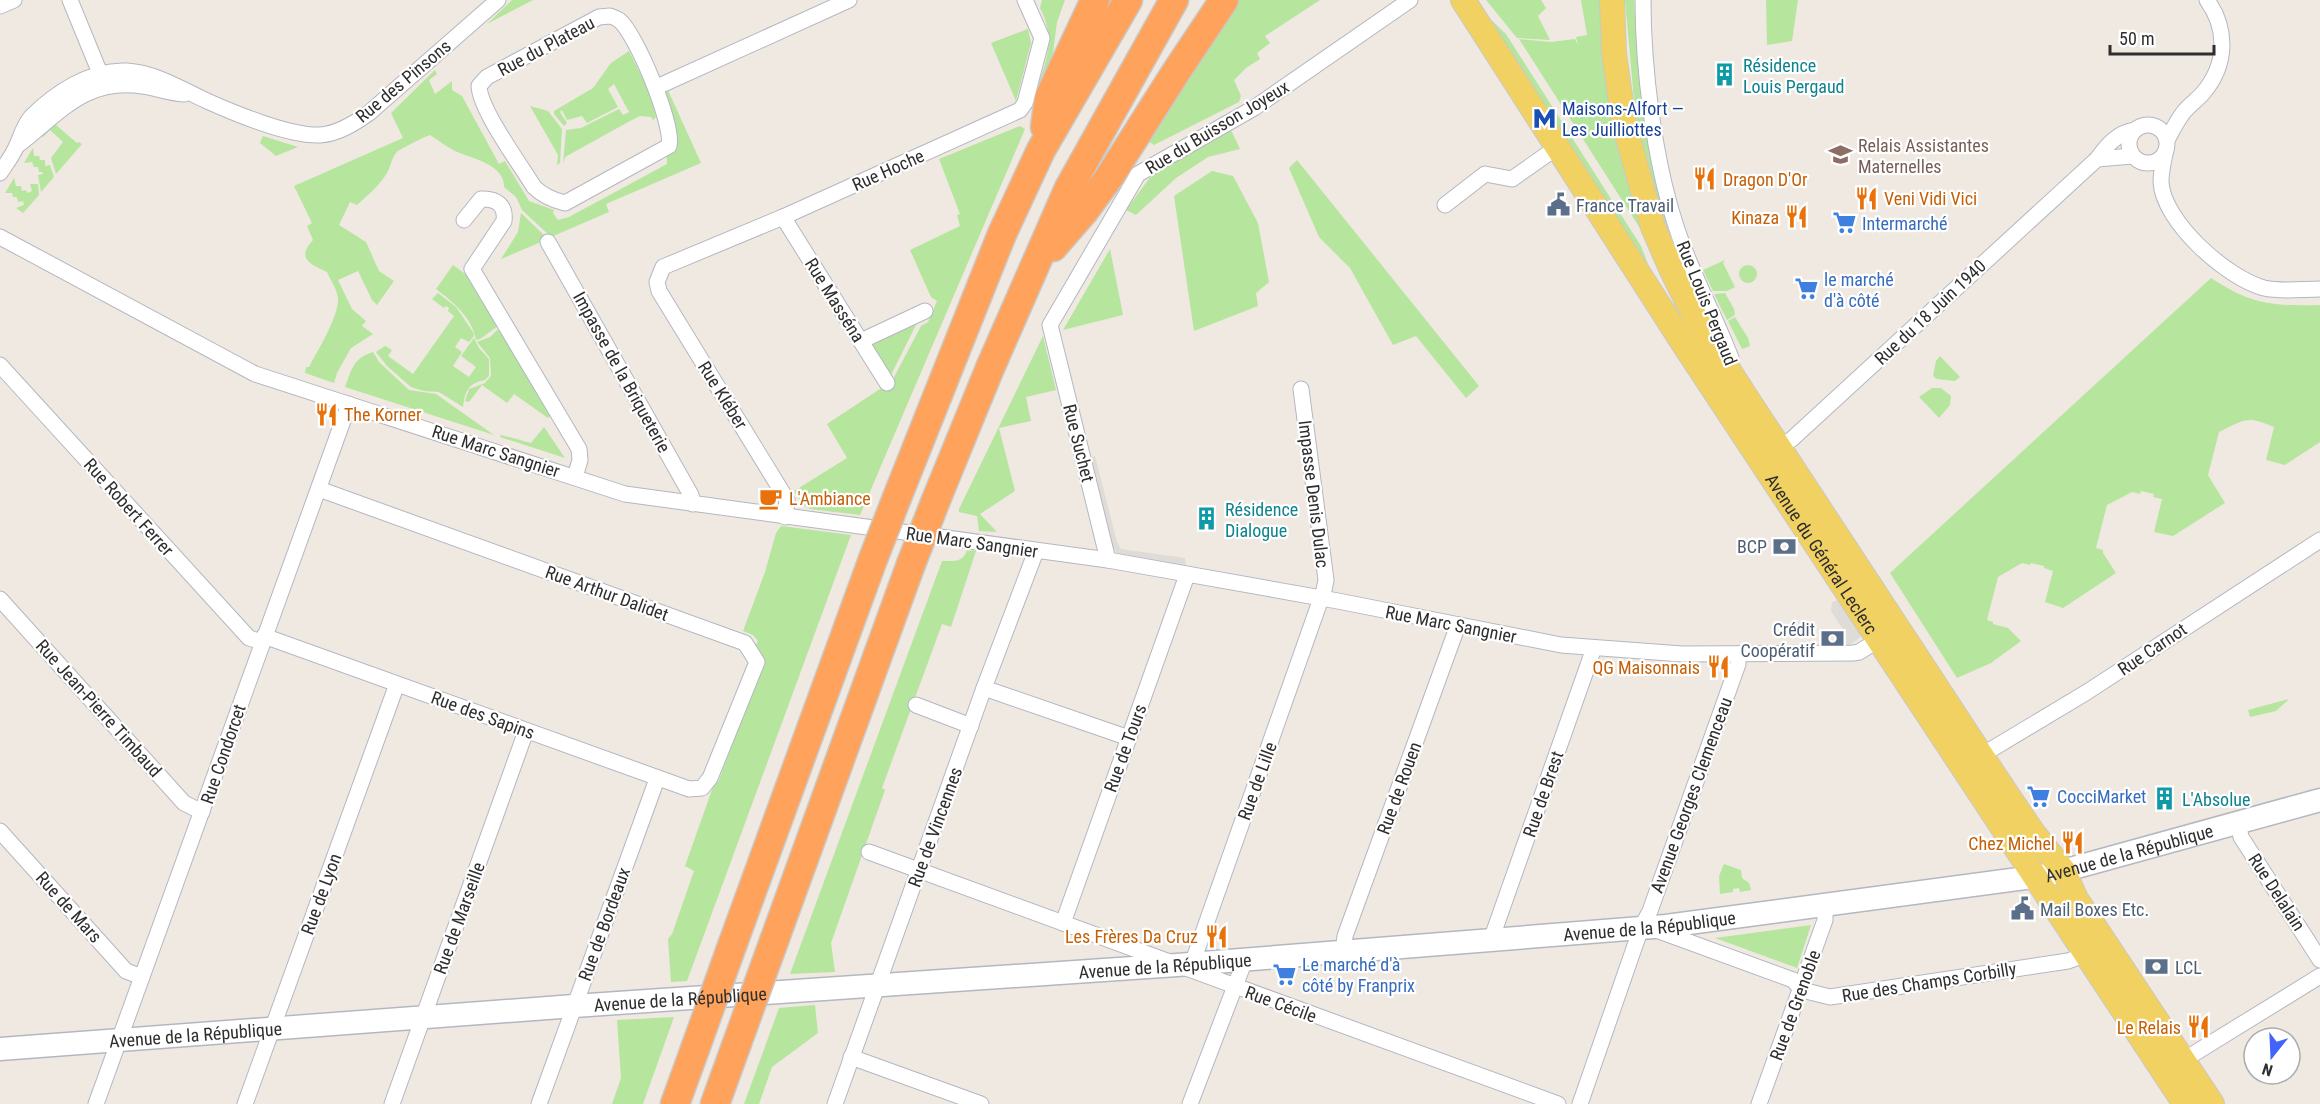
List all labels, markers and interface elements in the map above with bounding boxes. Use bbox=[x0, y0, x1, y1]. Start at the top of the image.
street label: Rue du Plateau bbox=[494, 12, 598, 80]
scale bar bbox=[2110, 18, 2214, 56]
text: 50 m bbox=[2119, 28, 2154, 49]
street label: Rue des Pinsons bbox=[351, 35, 455, 127]
place label: Résidence Louis Pergaud bbox=[1743, 55, 1845, 97]
building icon: Résidence Louis Pergaud bbox=[1712, 62, 1738, 88]
street label: Rue du Buisson Joyeux bbox=[1141, 76, 1293, 178]
place label: Maisons-Alfort — Les Juilliottes bbox=[1562, 98, 1684, 140]
metro station icon: Maisons-Alfort — Les Juilliottes bbox=[1531, 105, 1557, 131]
place label: Relais Assistantes Maternelles bbox=[1858, 135, 1989, 177]
school or university icon: Relais Assistantes Maternelles bbox=[1827, 142, 1853, 168]
street label: Rue Hoche bbox=[849, 145, 927, 195]
restaurant icon: Dragon D'Or bbox=[1692, 166, 1718, 192]
place label: Dragon D'Or bbox=[1723, 169, 1808, 190]
restaurant icon: Veni Vidi Vici bbox=[1853, 185, 1879, 211]
place label: Veni Vidi Vici bbox=[1884, 188, 1977, 209]
public building icon: France Travail bbox=[1545, 192, 1571, 218]
place label: France Travail bbox=[1576, 195, 1674, 216]
restaurant icon: Kinaza bbox=[1784, 204, 1810, 230]
place label: Kinaza bbox=[1731, 207, 1779, 228]
supermarket icon: Intermarché bbox=[1831, 210, 1857, 236]
place label: Intermarché bbox=[1862, 213, 1947, 234]
street label: Rue Louis Pergaud bbox=[1672, 238, 1742, 368]
street label: Rue Masséna bbox=[801, 254, 869, 346]
street label: Rue du 18 Juin 1940 bbox=[1870, 255, 1990, 369]
place label: le marché d'à côté bbox=[1824, 269, 1894, 311]
supermarket icon: le marché d'à côté bbox=[1793, 276, 1819, 302]
street label: Impasse de la Briqueterie bbox=[569, 288, 675, 456]
street label: Rue Kléber bbox=[694, 357, 752, 433]
restaurant icon: The Korner bbox=[313, 401, 339, 427]
street label: Rue Suchet bbox=[1059, 402, 1099, 484]
place label: The Korner bbox=[344, 404, 422, 425]
street label: Impasse Denis Dulac bbox=[1295, 419, 1333, 569]
street label: Rue Marc Sangnier bbox=[429, 420, 563, 482]
street label: Rue Robert Ferrer bbox=[80, 454, 179, 560]
street label: Avenue du Général Leclerc bbox=[1762, 470, 1882, 638]
cafe icon: L'Ambiance bbox=[758, 485, 784, 511]
place label: L'Ambiance bbox=[789, 488, 871, 509]
place label: Résidence Dialogue bbox=[1225, 499, 1298, 541]
building icon: Résidence Dialogue bbox=[1194, 506, 1220, 532]
street label: Rue Marc Sangnier bbox=[905, 522, 1040, 562]
bank icon: BCP bbox=[1772, 533, 1798, 559]
place label: BCP bbox=[1737, 536, 1767, 557]
street label: Rue Arthur Dalidet bbox=[543, 561, 671, 625]
street label: Rue Marc Sangnier bbox=[1384, 601, 1519, 647]
street label: Rue Carnot bbox=[2114, 618, 2190, 680]
place label: Crédit Coopératif bbox=[1741, 619, 1815, 661]
bank icon: Crédit Coopératif bbox=[1820, 626, 1846, 652]
street label: Rue Jean-Pierre Timbaud bbox=[32, 635, 166, 781]
restaurant icon: QG Maisonnais bbox=[1705, 654, 1731, 680]
place label: QG Maisonnais bbox=[1592, 657, 1700, 678]
street label: Rue des Sapins bbox=[428, 687, 538, 743]
street label: Avenue Georges Clemenceau bbox=[1646, 694, 1736, 896]
street label: Rue Condorcet bbox=[196, 701, 250, 807]
street label: Rue de Tours bbox=[1099, 701, 1151, 795]
street label: Rue de Lille bbox=[1233, 739, 1281, 823]
street label: Rue de Rouen bbox=[1373, 739, 1425, 837]
street label: Rue de Brest bbox=[1519, 748, 1567, 840]
street label: Rue de Vincennes bbox=[904, 764, 966, 890]
supermarket icon: CocciMarket bbox=[2026, 783, 2052, 809]
place label: CocciMarket bbox=[2057, 786, 2146, 807]
building icon: L'Absolue bbox=[2151, 786, 2177, 812]
place label: L'Absolue bbox=[2182, 789, 2250, 810]
street label: Avenue de la République bbox=[2043, 819, 2215, 886]
restaurant icon: Chez Michel bbox=[2060, 830, 2086, 856]
place label: Chez Michel bbox=[1968, 833, 2055, 854]
street label: Rue Delalain bbox=[2244, 849, 2310, 935]
street label: Rue de Lyon bbox=[297, 851, 345, 937]
street label: Rue de Marseille bbox=[429, 859, 489, 977]
street label: Rue de Bordeaux bbox=[574, 864, 634, 984]
street label: Rue de Mars bbox=[32, 867, 106, 947]
public building icon: Mail Boxes Etc. bbox=[2009, 896, 2035, 922]
place label: Mail Boxes Etc. bbox=[2040, 899, 2149, 920]
street label: Avenue de la République bbox=[1562, 906, 1737, 945]
restaurant icon: Les Frères Da Cruz bbox=[1203, 923, 1229, 949]
place label: Les Frères Da Cruz bbox=[1065, 926, 1198, 947]
street label: Rue de Grenoble bbox=[1765, 947, 1825, 1063]
street label: Avenue de la République bbox=[1078, 949, 1252, 982]
place label: Le marché d'à côté by Franprix bbox=[1302, 954, 1415, 996]
bank icon: LCL bbox=[2144, 954, 2170, 980]
place label: LCL bbox=[2175, 957, 2202, 978]
street label: Rue des Champs Corbilly bbox=[1840, 958, 2018, 1006]
supermarket icon: Le marché d'à côté by Franprix bbox=[1271, 961, 1297, 987]
street label: Rue Cécile bbox=[1242, 981, 1320, 1027]
street label: Avenue de la République bbox=[593, 982, 767, 1015]
restaurant icon: Le Relais bbox=[2186, 1014, 2212, 1040]
street label: Avenue de la République bbox=[108, 1017, 283, 1051]
place label: Le Relais bbox=[2117, 1017, 2181, 1038]
north arrow bbox=[2242, 1026, 2302, 1086]
text: N bbox=[2260, 1059, 2275, 1080]

